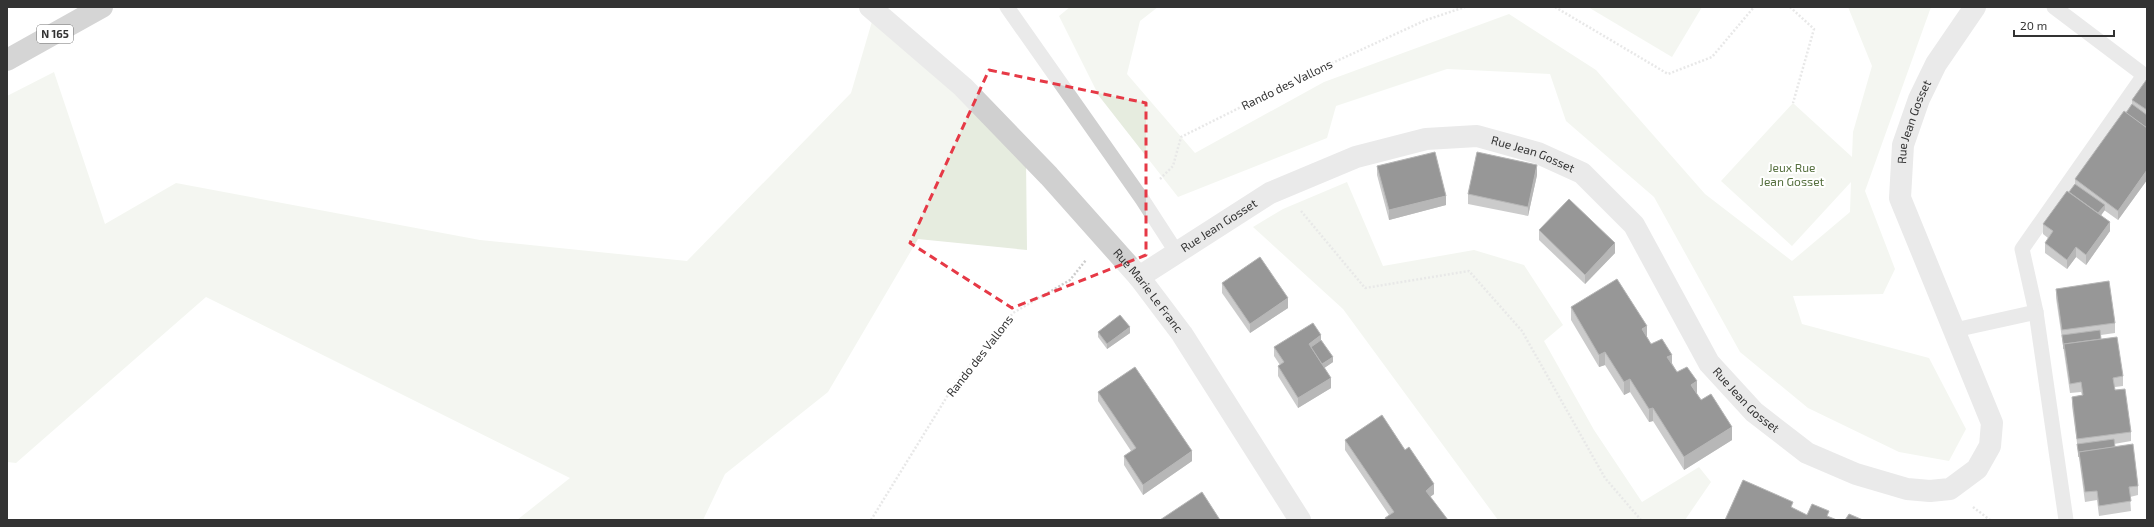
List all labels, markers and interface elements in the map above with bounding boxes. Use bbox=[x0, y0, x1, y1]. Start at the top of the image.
scale bar bbox=[2014, 12, 2114, 38]
text: 20 m bbox=[2020, 18, 2047, 32]
road number: N 165 bbox=[37, 25, 73, 43]
street label: Rando des Vallons bbox=[1239, 56, 1334, 112]
street label: Rue Jean Gosset bbox=[1894, 77, 1933, 164]
street label: Rue Jean Gosset bbox=[1490, 132, 1577, 175]
park label: Jeux Rue Jean Gosset bbox=[1760, 160, 1825, 188]
street label: Rue Jean Gosset bbox=[1178, 195, 1259, 254]
street label: Rue Marie Le Franc bbox=[1111, 245, 1186, 335]
street label: Rando des Vallons bbox=[943, 312, 1015, 399]
street label: Rue Jean Gosset bbox=[1710, 364, 1783, 435]

